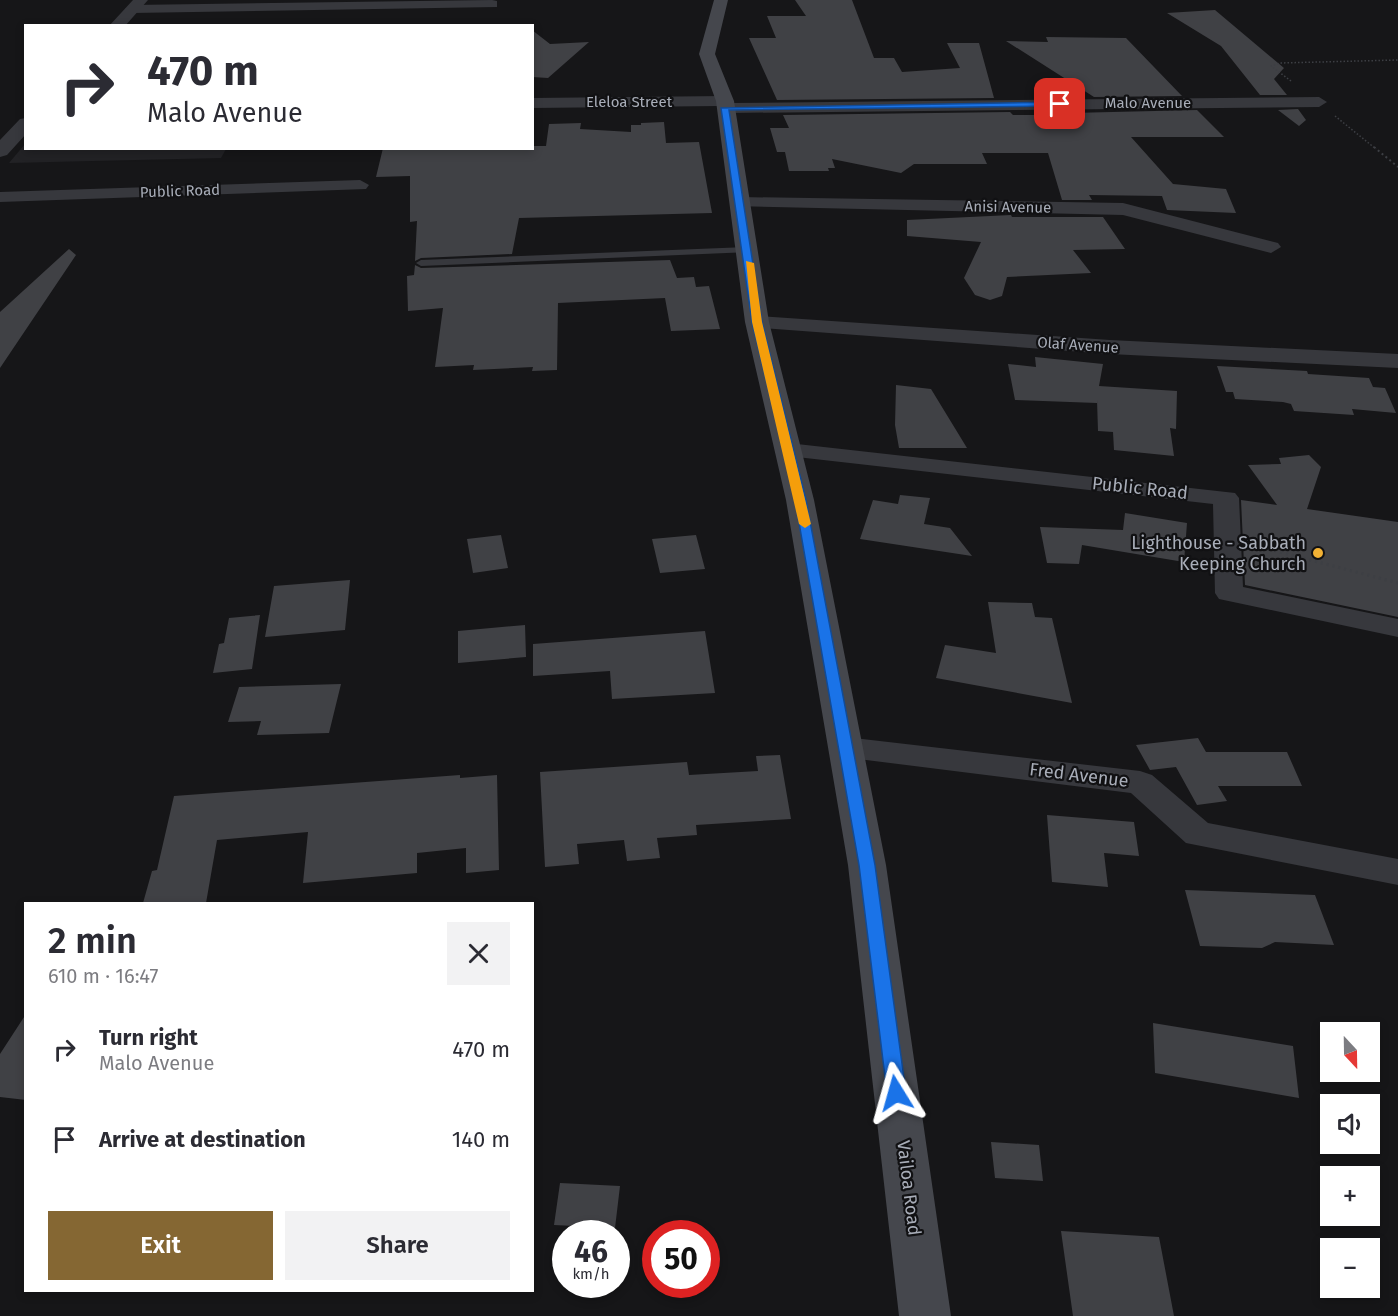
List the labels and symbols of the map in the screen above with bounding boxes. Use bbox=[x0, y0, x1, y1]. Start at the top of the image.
pin bbox=[1034, 78, 1085, 129]
street label: Eleloa Street bbox=[586, 93, 673, 111]
street label: Malo Avenue bbox=[1105, 94, 1191, 112]
street label: Public Road bbox=[140, 181, 220, 201]
street label: Anisi Avenue bbox=[965, 197, 1051, 217]
street label: Olaf Avenue bbox=[1037, 333, 1119, 357]
street label: Public Road bbox=[1091, 472, 1189, 504]
place label: Lighthouse - Sabbath Keeping Church bbox=[1131, 532, 1306, 575]
marker: Lighthouse - Sabbath Keeping Church bbox=[1311, 546, 1325, 560]
street label: Fred Avenue bbox=[1028, 758, 1130, 792]
north arrow bbox=[1320, 1022, 1380, 1082]
position arrow bbox=[864, 1061, 928, 1125]
street label: Vailoa Road bbox=[892, 1139, 926, 1237]
speed limit sign: 50 bbox=[642, 1220, 720, 1298]

